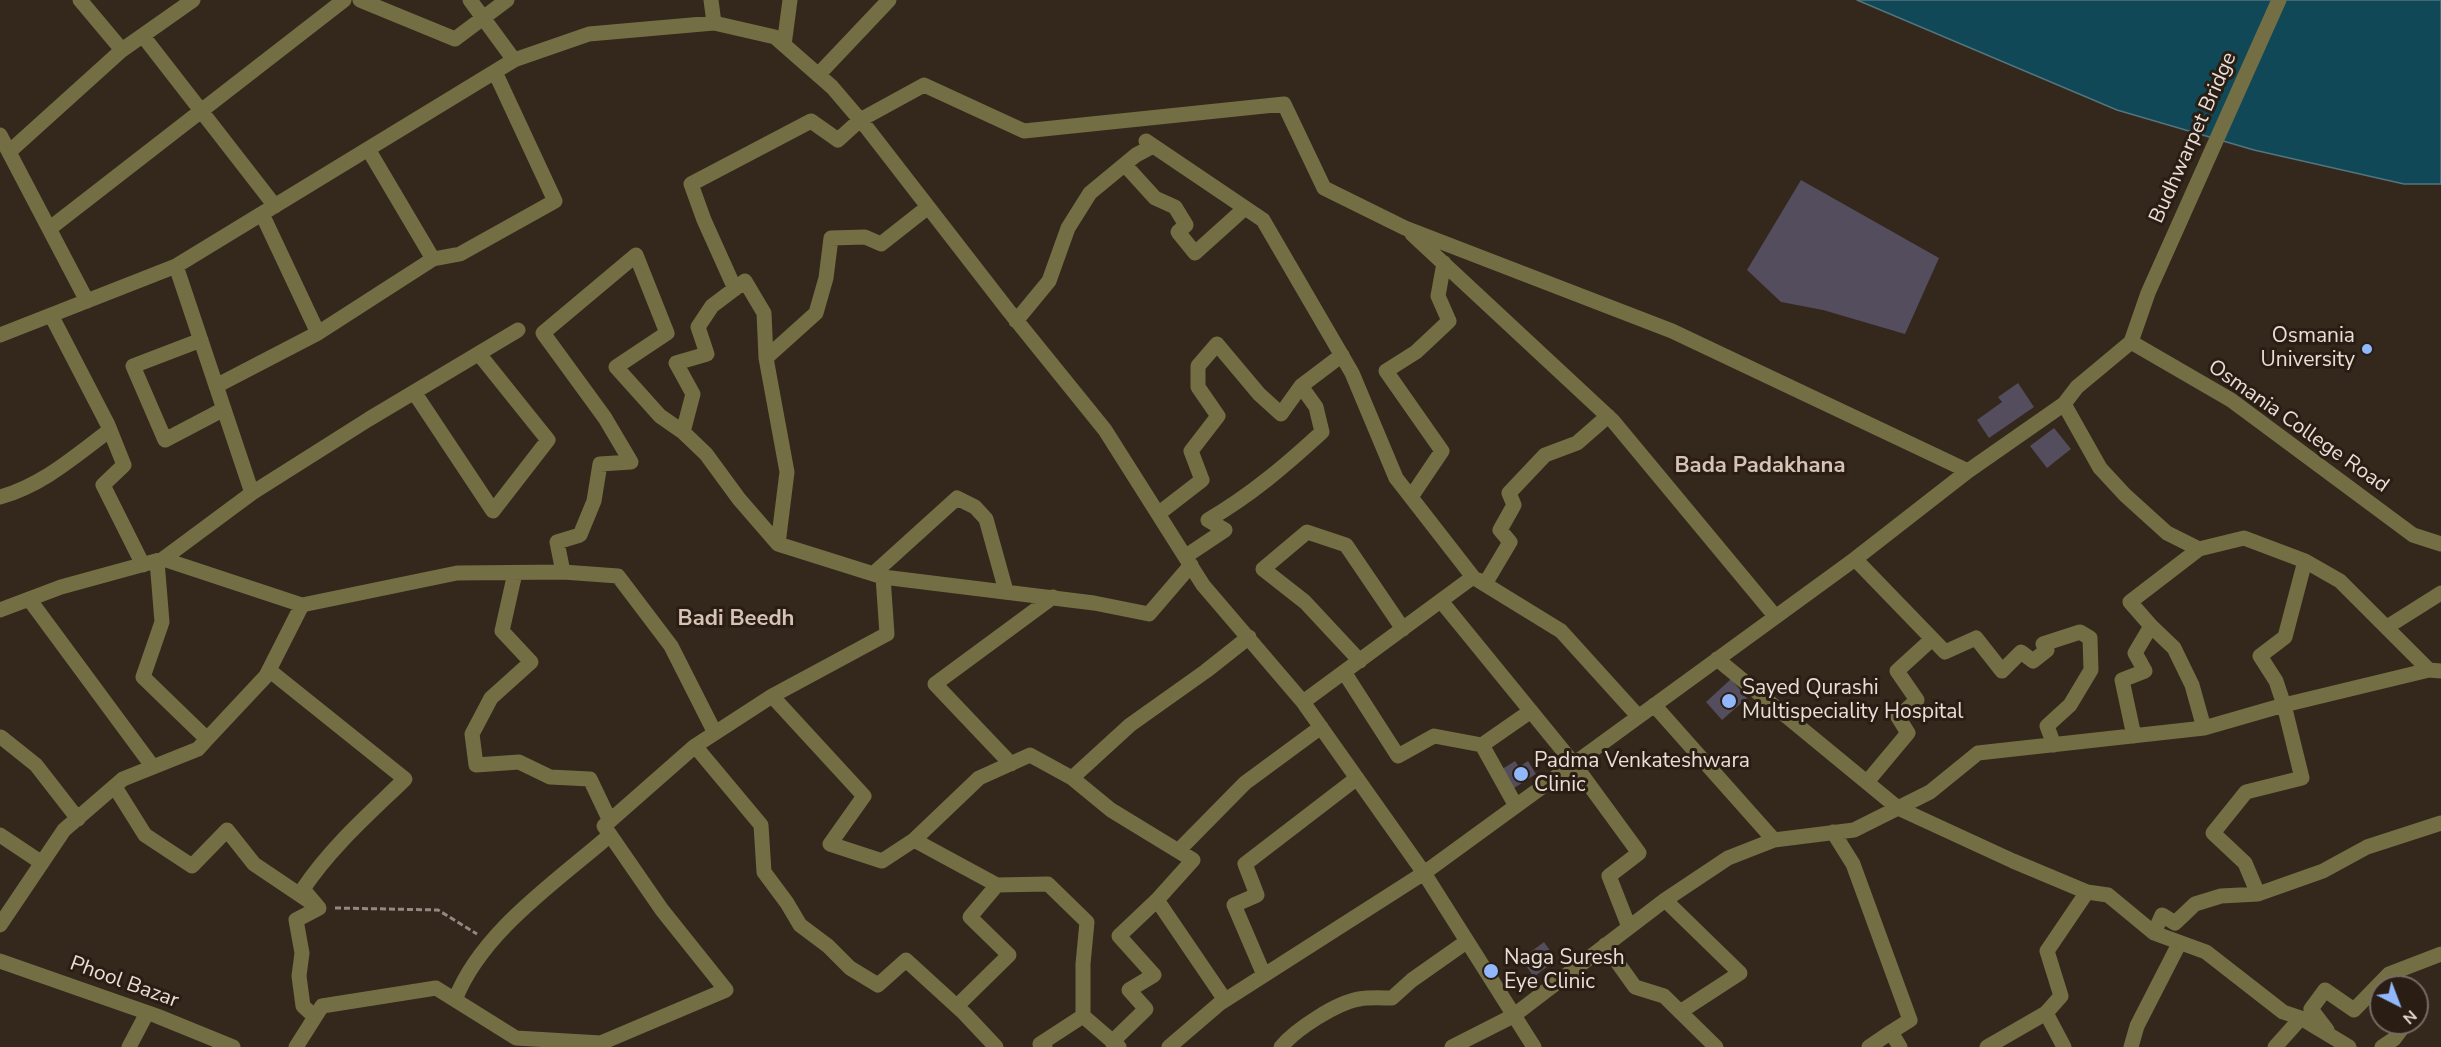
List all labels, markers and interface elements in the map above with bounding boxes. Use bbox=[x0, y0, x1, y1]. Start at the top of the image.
street label: Budhwarpet Bridge bbox=[2145, 49, 2243, 227]
place label: Osmania University bbox=[2260, 324, 2355, 374]
marker: Osmania University bbox=[2360, 342, 2374, 356]
street label: Osmania College Road bbox=[2203, 355, 2393, 499]
district label: Bada Padakhana bbox=[1674, 454, 1846, 480]
district label: Badi Beedh bbox=[678, 607, 794, 633]
place label: Sayed Qurashi Multispeciality Hospital bbox=[1742, 676, 1964, 726]
marker: Sayed Qurashi Multispeciality Hospital bbox=[1720, 692, 1738, 710]
place label: Padma Venkateshwara Clinic bbox=[1534, 749, 1750, 799]
marker: Padma Venkateshwara Clinic bbox=[1512, 765, 1530, 783]
place label: Naga Suresh Eye Clinic bbox=[1504, 946, 1625, 996]
street label: Phool Bazar bbox=[66, 952, 182, 1014]
marker: Naga Suresh Eye Clinic bbox=[1482, 962, 1500, 980]
north arrow bbox=[2369, 975, 2429, 1035]
text: N bbox=[2398, 1005, 2422, 1029]

